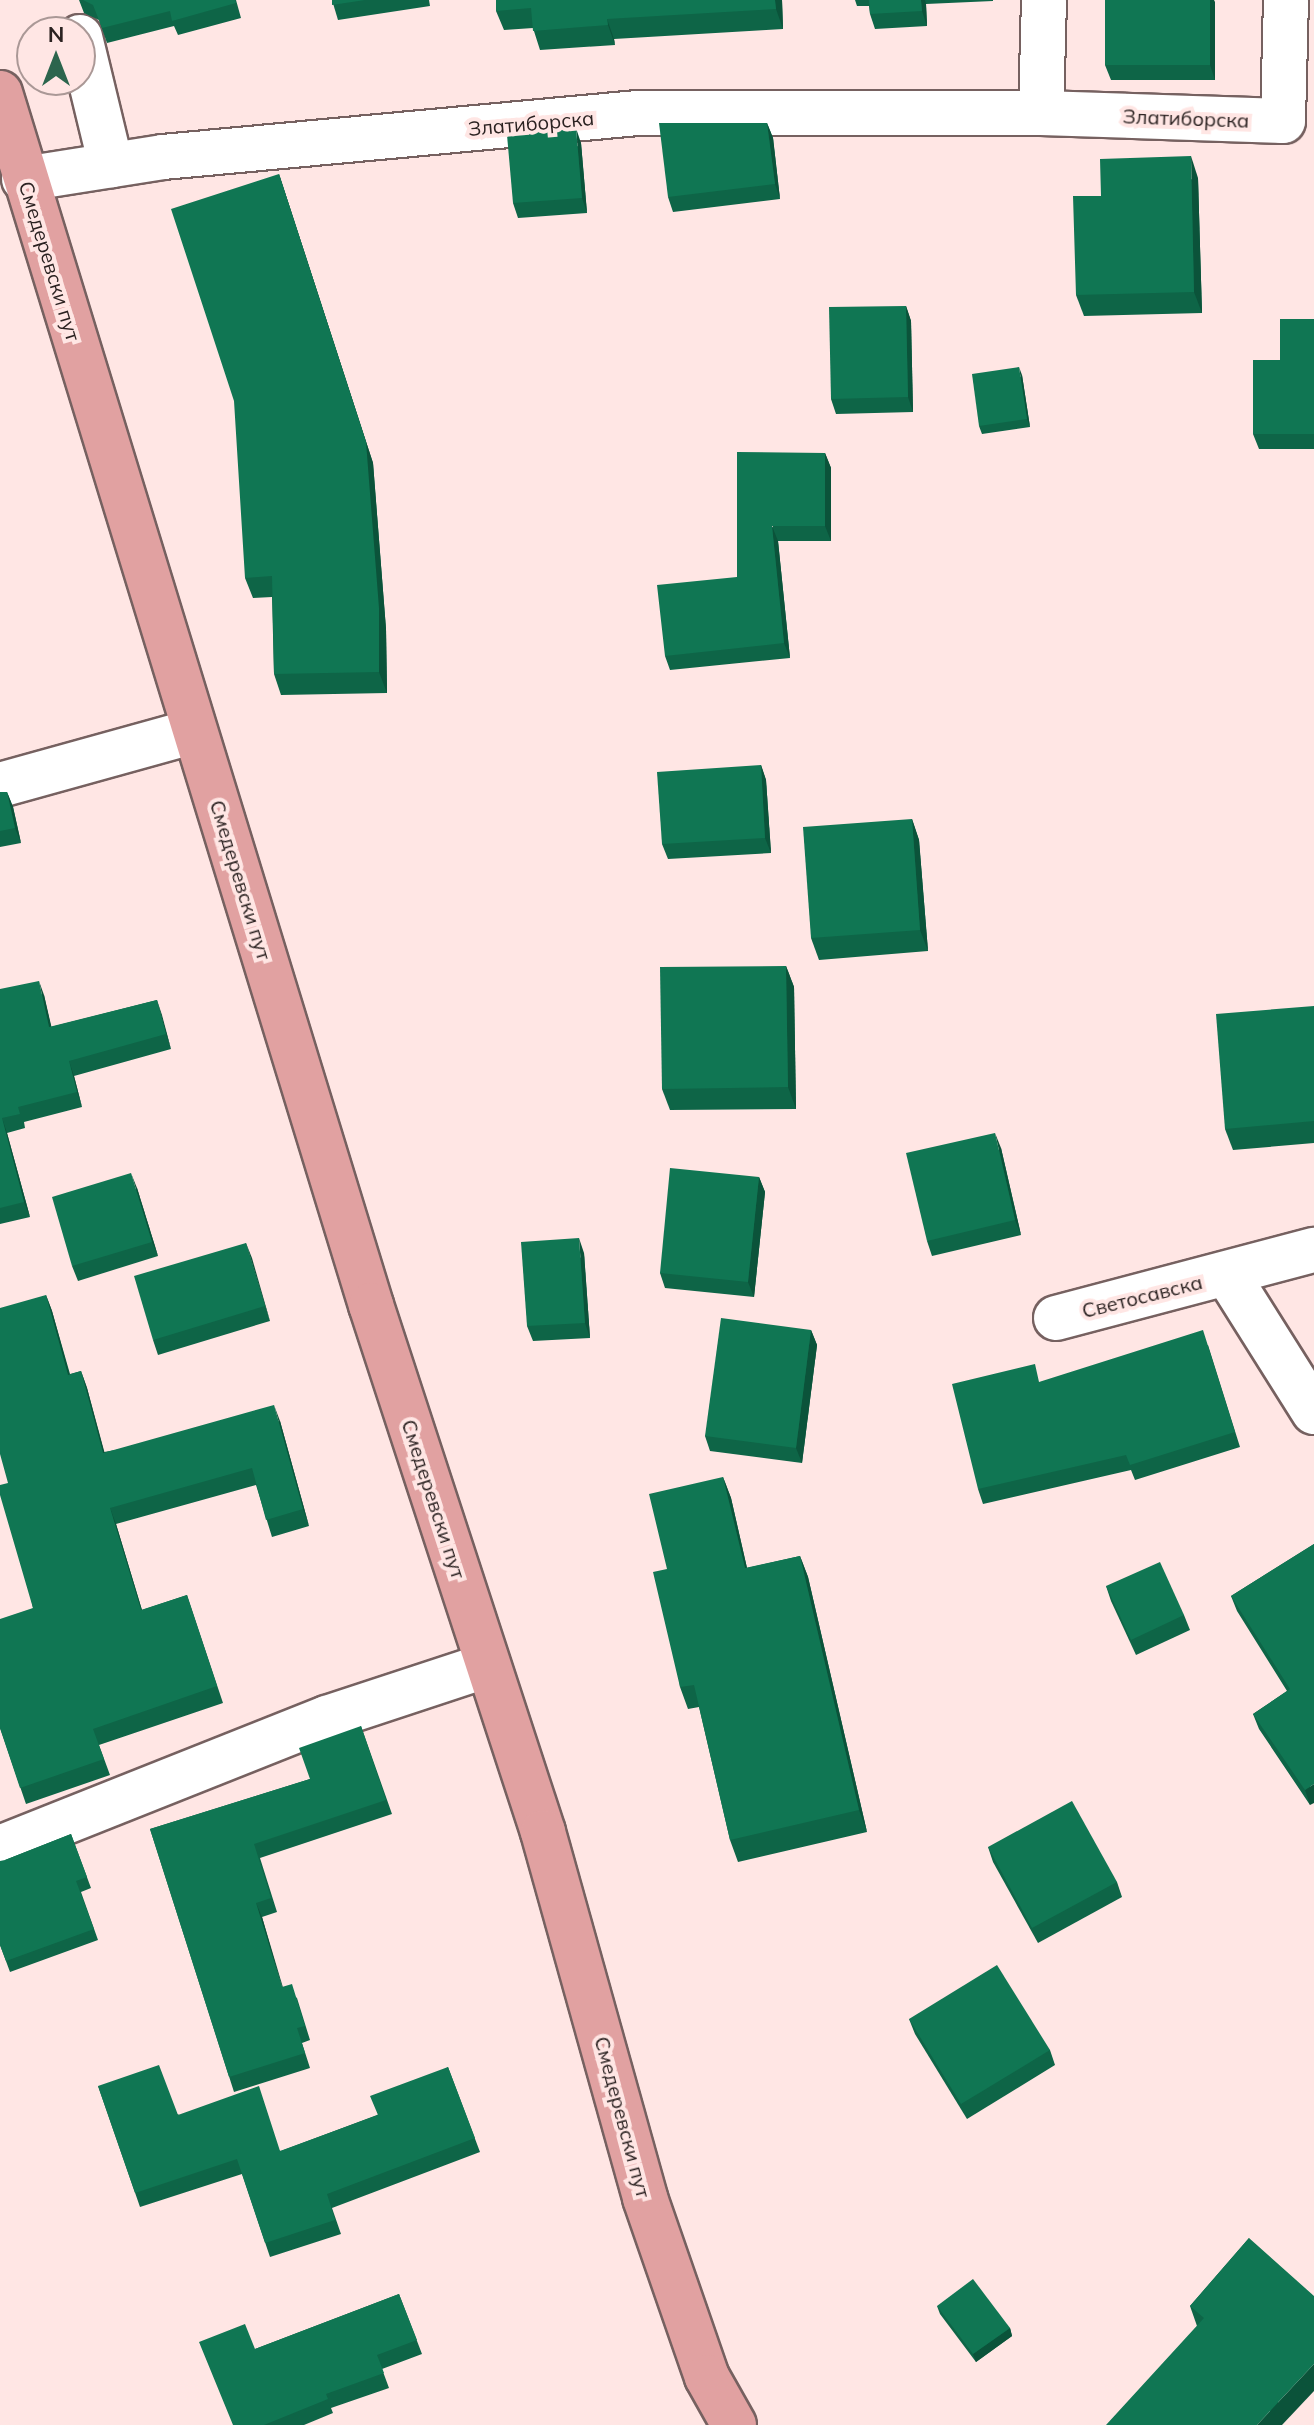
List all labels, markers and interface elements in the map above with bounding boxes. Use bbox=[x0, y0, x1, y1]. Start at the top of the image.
north arrow bbox=[16, 16, 96, 96]
text: N bbox=[48, 20, 64, 48]
street label: Златиборска bbox=[1122, 104, 1250, 132]
street label: Златиборска bbox=[467, 106, 595, 140]
street label: Смедеревски пут bbox=[14, 178, 86, 344]
street label: Смедеревски пут bbox=[205, 797, 277, 963]
street label: Светосавска bbox=[1079, 1269, 1205, 1323]
street label: Смедеревски пут bbox=[397, 1416, 471, 1582]
street label: Смедеревски пут bbox=[590, 2034, 656, 2200]

